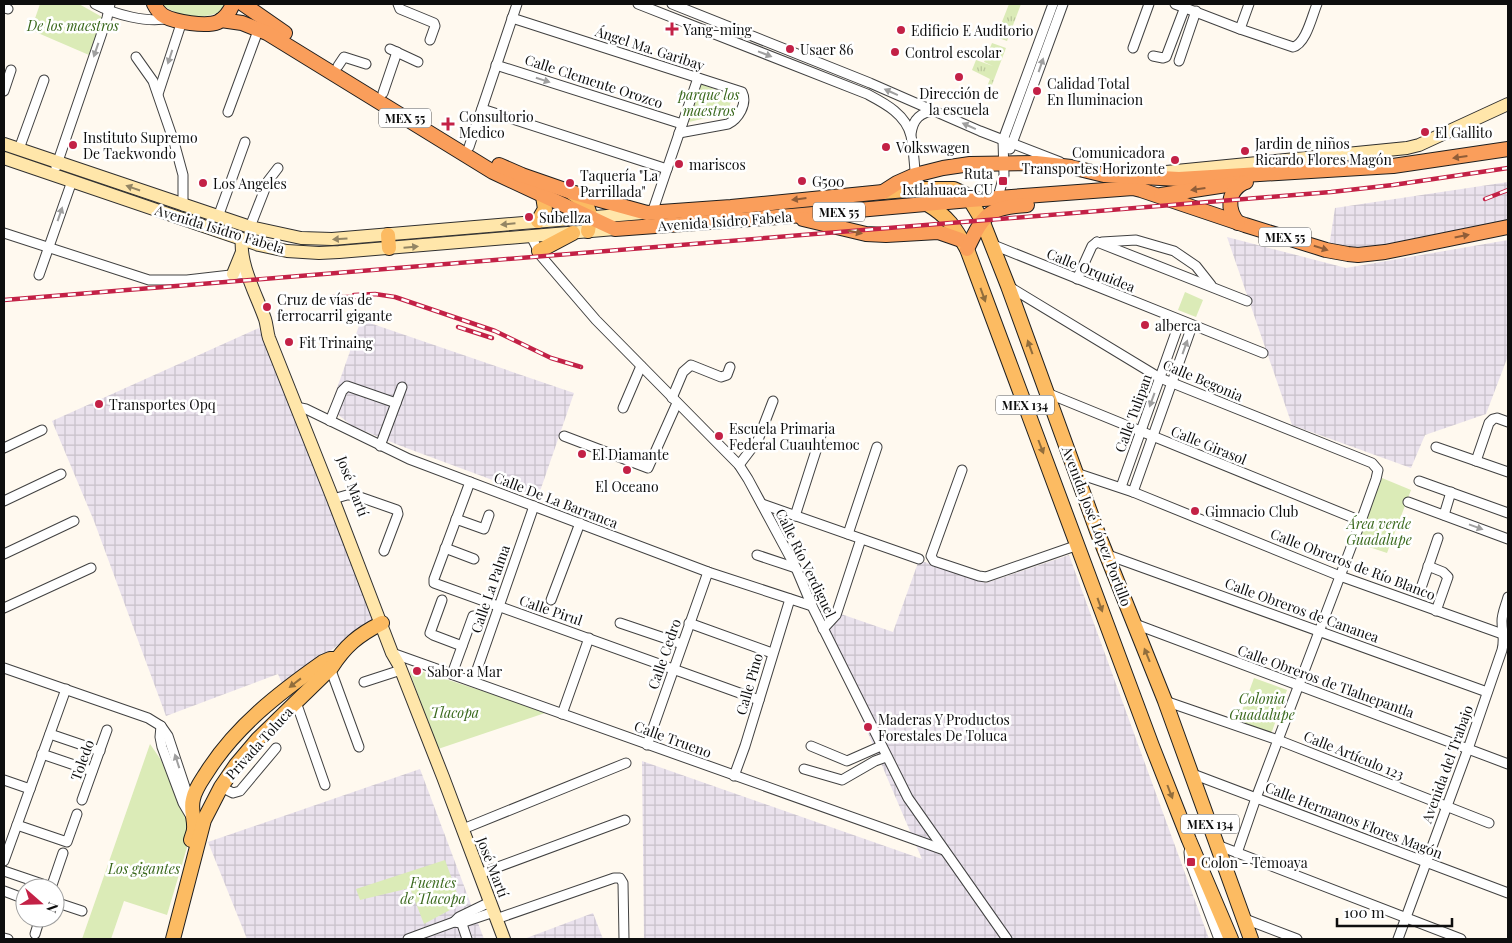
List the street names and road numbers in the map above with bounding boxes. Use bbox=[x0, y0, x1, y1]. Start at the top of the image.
street label: Ángel Ma. Garibay bbox=[592, 21, 707, 75]
street label: Calle Clemente Orozco bbox=[523, 50, 666, 112]
road number: MEX 55 bbox=[379, 109, 431, 128]
street label: Avenida Isidro Fabela bbox=[152, 200, 287, 258]
road number: MEX 55 bbox=[813, 202, 865, 222]
street label: Avenida Isidro Fabela bbox=[656, 207, 793, 235]
road number: MEX 55 bbox=[1259, 228, 1311, 246]
street label: Calle Orquidea bbox=[1044, 244, 1138, 296]
street label: Calle Begonia bbox=[1160, 355, 1246, 405]
street label: Calle Tulipan bbox=[1110, 371, 1156, 455]
road number: MEX 134 bbox=[996, 396, 1054, 414]
street label: Calle Girasol bbox=[1168, 421, 1250, 469]
street label: Avenida José López Portillo bbox=[1057, 442, 1136, 609]
street label: José Martí bbox=[332, 452, 373, 519]
street label: Calle De La Barranca bbox=[491, 468, 621, 532]
street label: Calle Río Verdiguel bbox=[771, 505, 841, 621]
street label: Calle Obreros de Río Blanco bbox=[1268, 524, 1438, 604]
street label: Calle La Palma bbox=[466, 542, 514, 636]
street label: Calle Obreros de Cananea bbox=[1222, 573, 1382, 647]
street label: Calle Pirul bbox=[517, 590, 585, 630]
street label: Calle Cedro bbox=[643, 616, 685, 692]
street label: Calle Obreros de Tlalnepantla bbox=[1235, 640, 1417, 722]
street label: Calle Pino bbox=[731, 651, 767, 717]
street label: Privada Toluca bbox=[221, 702, 297, 784]
street label: Avenida del Trabajo bbox=[1417, 702, 1477, 826]
street label: Calle Trueno bbox=[632, 716, 715, 762]
street label: Calle Artículo 123 bbox=[1301, 726, 1407, 784]
street label: Toledo bbox=[66, 737, 98, 783]
street label: Calle Hermanos Flores Magón bbox=[1263, 777, 1446, 863]
road number: MEX 134 bbox=[1181, 814, 1239, 834]
street label: José Martí bbox=[472, 833, 513, 900]

